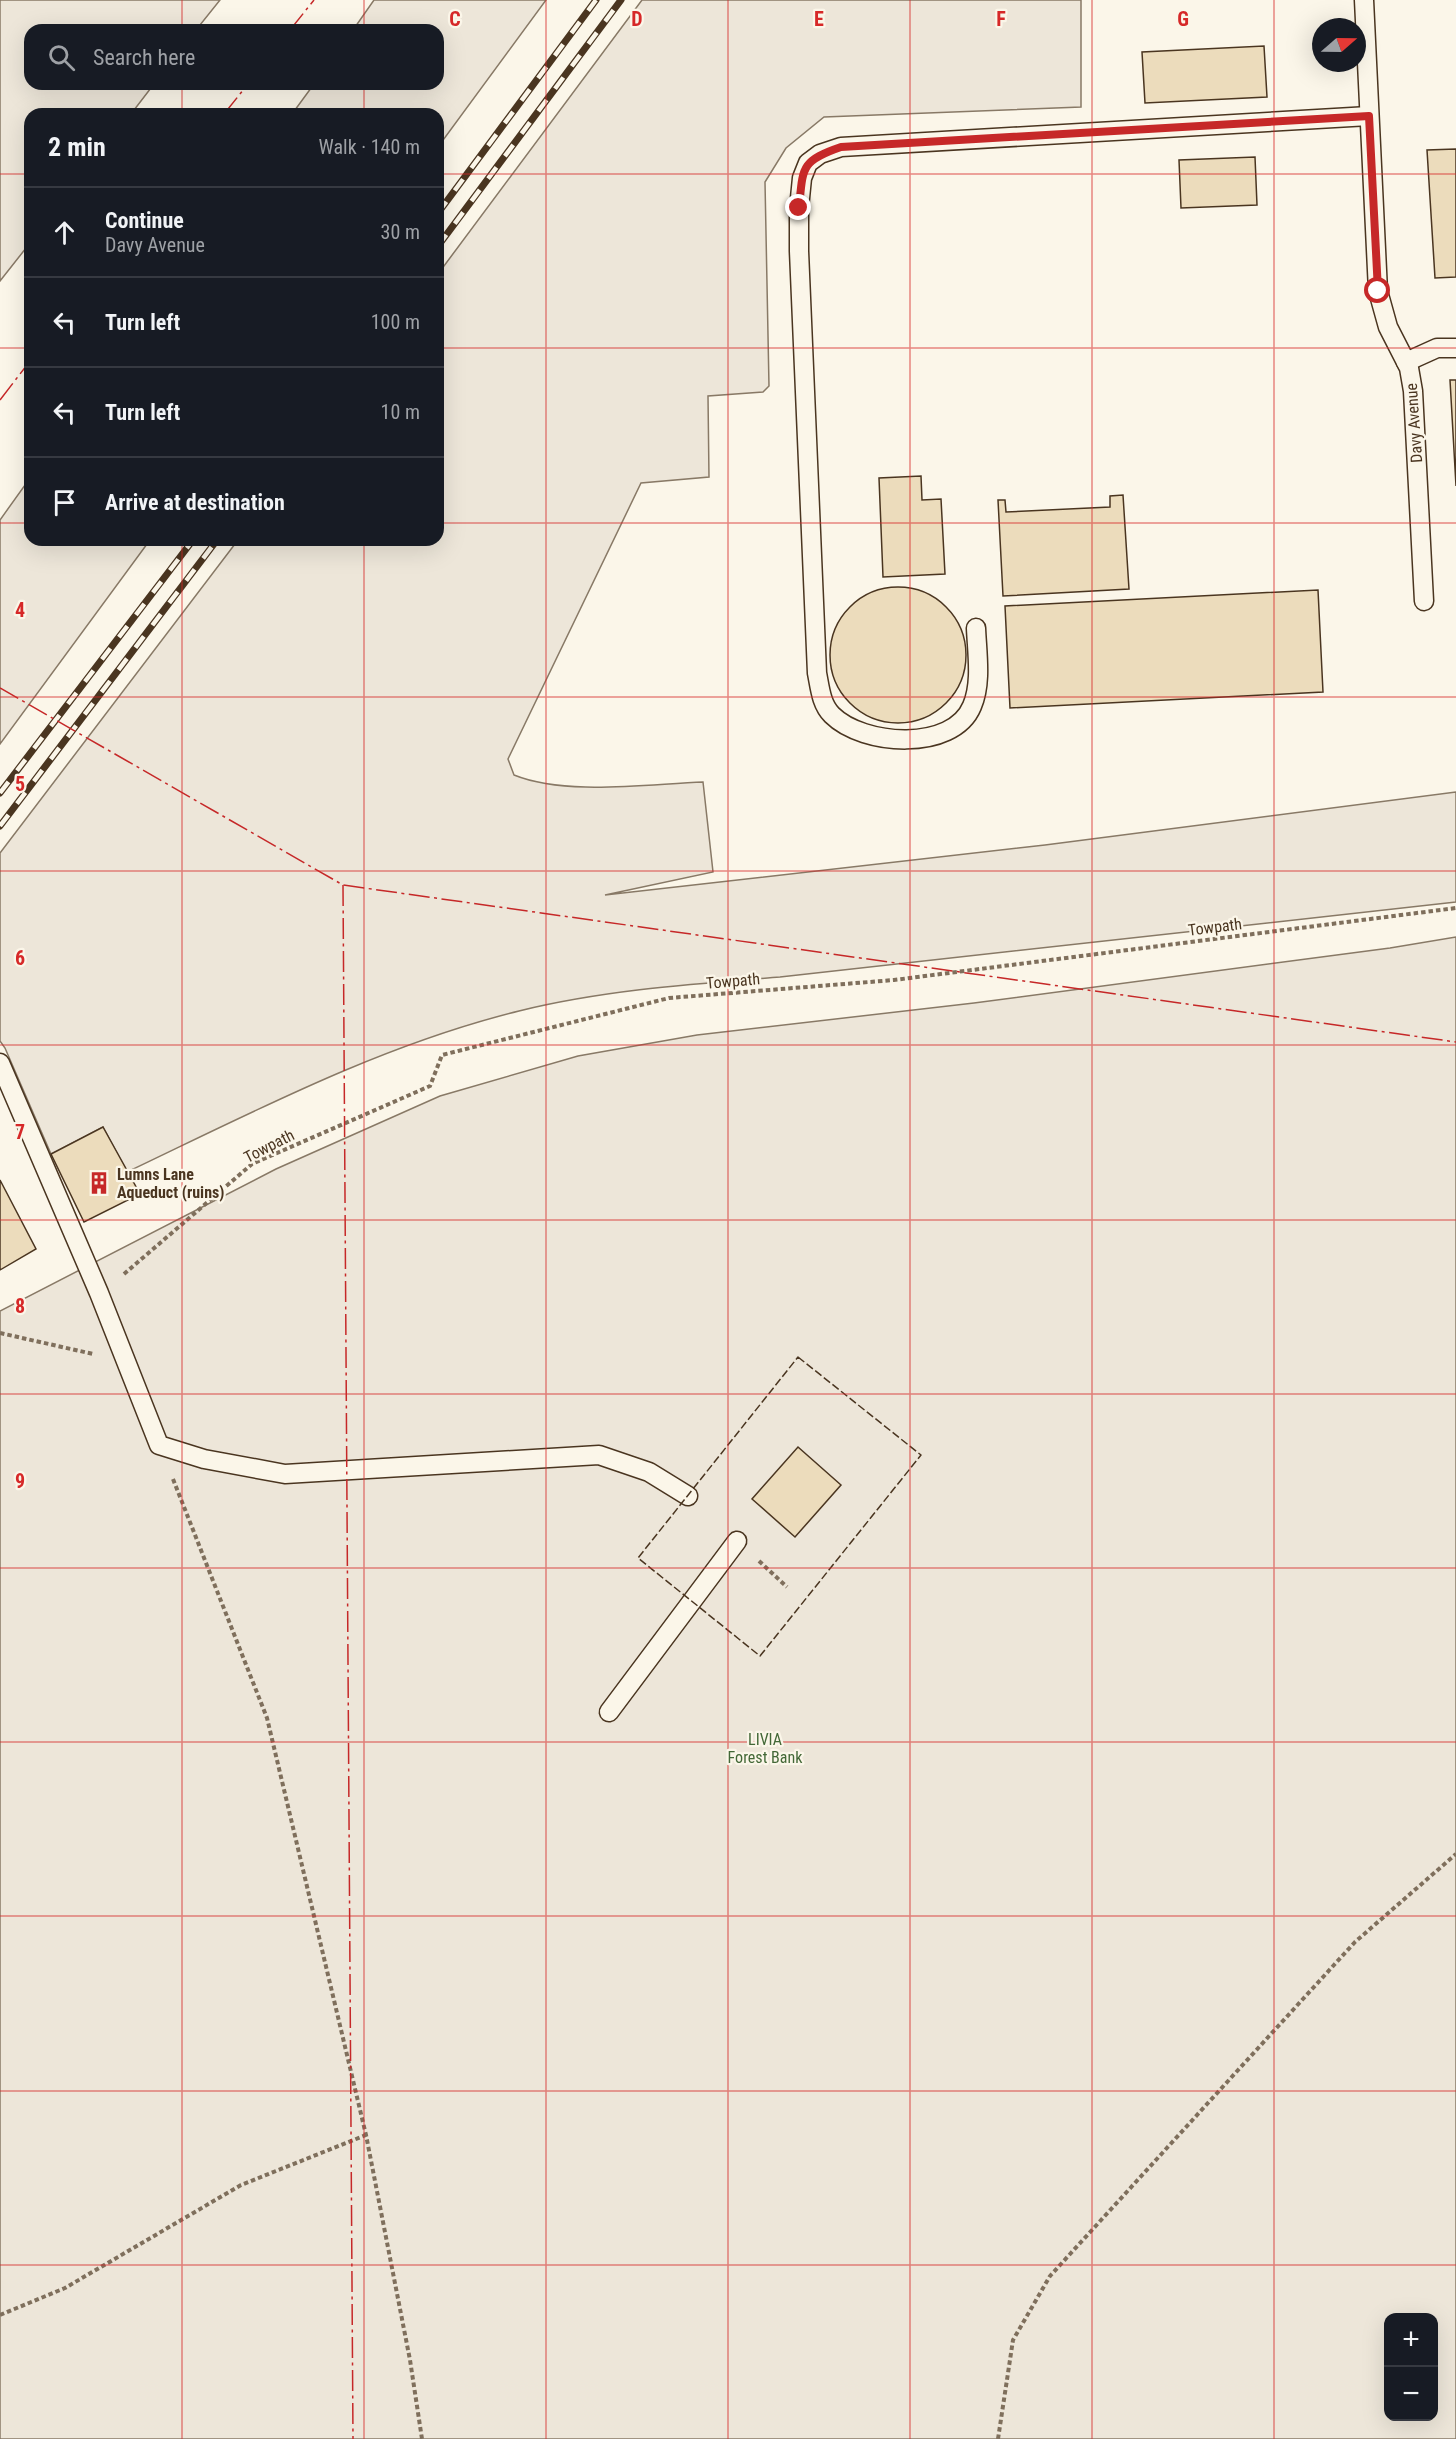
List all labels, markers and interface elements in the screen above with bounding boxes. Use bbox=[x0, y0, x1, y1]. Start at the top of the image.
text: C bbox=[449, 7, 461, 31]
text: D bbox=[631, 7, 643, 31]
text: E bbox=[814, 7, 824, 31]
text: F bbox=[996, 7, 1006, 31]
text: G bbox=[1177, 7, 1189, 31]
north arrow bbox=[1312, 18, 1366, 72]
search box bbox=[24, 24, 444, 90]
icon: search bbox=[45, 41, 78, 74]
text: Search here bbox=[93, 45, 195, 70]
text: 2 min bbox=[48, 132, 106, 162]
text: Walk · 140 m bbox=[319, 135, 420, 159]
route end bbox=[785, 194, 811, 220]
text: Continue bbox=[105, 208, 184, 233]
icon: ahead bbox=[48, 216, 81, 249]
text: 30 m bbox=[381, 220, 420, 244]
text: Davy Avenue bbox=[105, 233, 205, 257]
route start bbox=[1364, 277, 1390, 303]
icon: left bbox=[48, 306, 81, 339]
text: Turn left bbox=[105, 310, 180, 335]
text: 100 m bbox=[371, 310, 420, 334]
street label: Davy Avenue bbox=[1402, 382, 1426, 464]
icon: left bbox=[48, 396, 81, 429]
text: Turn left bbox=[105, 400, 180, 425]
text: 10 m bbox=[381, 400, 420, 424]
icon: arrive bbox=[48, 486, 81, 519]
text: Arrive at destination bbox=[105, 490, 285, 515]
text: 4 bbox=[15, 598, 25, 622]
text: 5 bbox=[15, 772, 25, 796]
street label: Towpath bbox=[1187, 914, 1243, 940]
text: 6 bbox=[15, 946, 25, 970]
street label: Towpath bbox=[705, 969, 761, 993]
text: 7 bbox=[15, 1120, 25, 1144]
street label: Towpath bbox=[241, 1125, 297, 1167]
place label: Lumns Lane Aqueduct (ruins) bbox=[117, 1165, 224, 1202]
building icon: Lumns Lane Aqueduct (ruins) bbox=[86, 1170, 112, 1196]
text: 8 bbox=[15, 1294, 25, 1318]
text: 9 bbox=[15, 1469, 25, 1493]
park label: LIVIA Forest Bank bbox=[728, 1730, 803, 1767]
map controls bbox=[1384, 2313, 1438, 2421]
button: + bbox=[1384, 2313, 1438, 2367]
button: − bbox=[1384, 2367, 1438, 2421]

